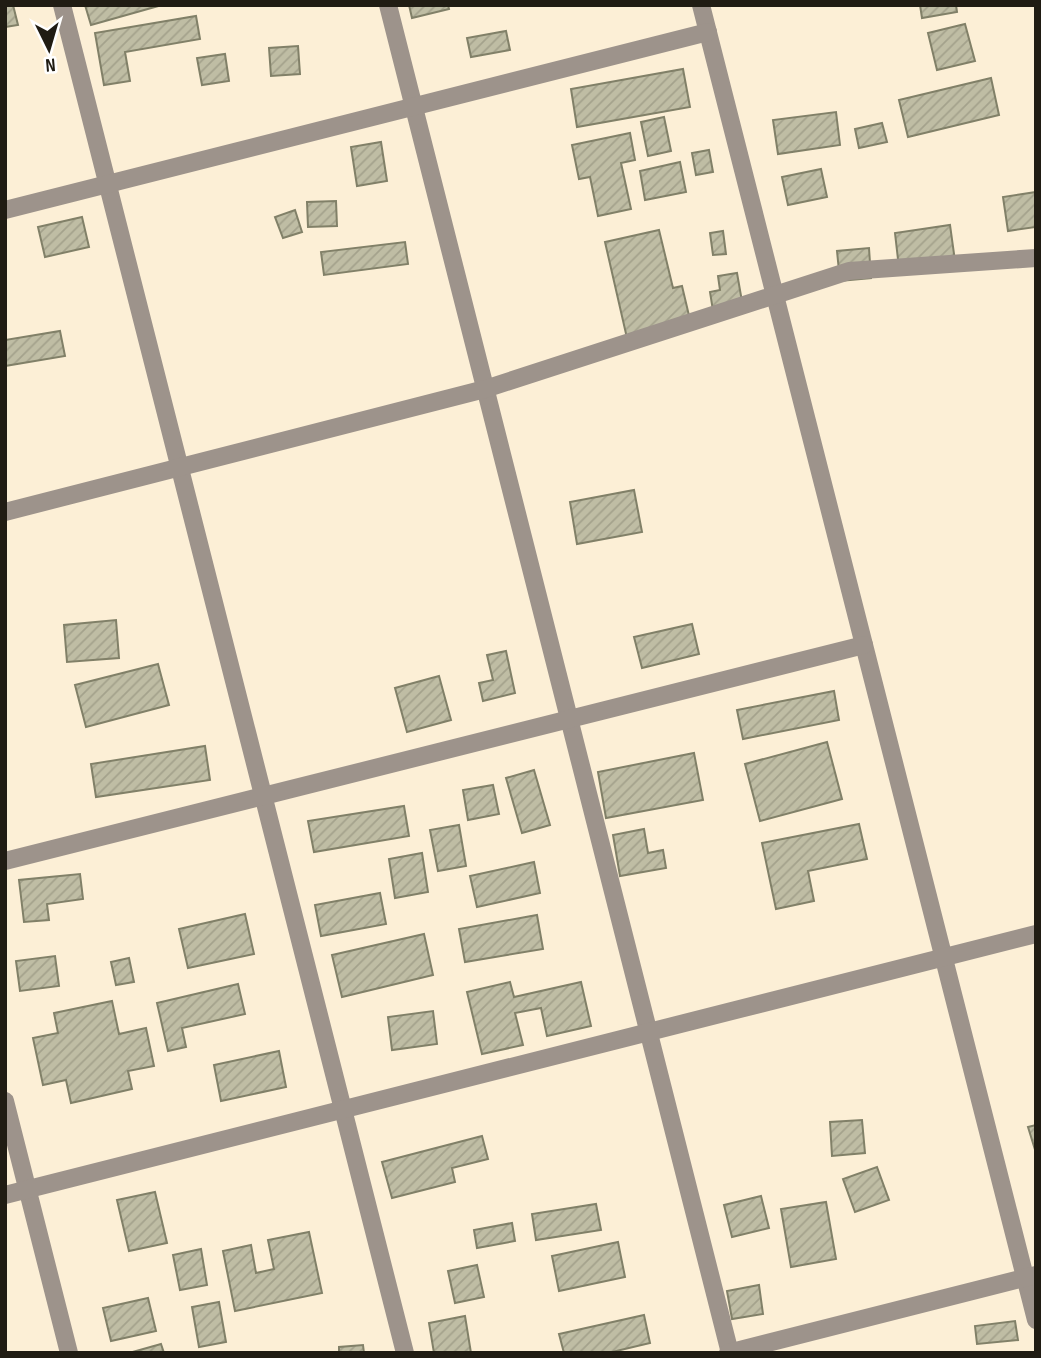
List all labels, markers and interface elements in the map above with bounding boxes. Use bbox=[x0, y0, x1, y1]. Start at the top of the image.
north arrow bbox=[14, 14, 84, 84]
text: N bbox=[44, 53, 56, 76]

